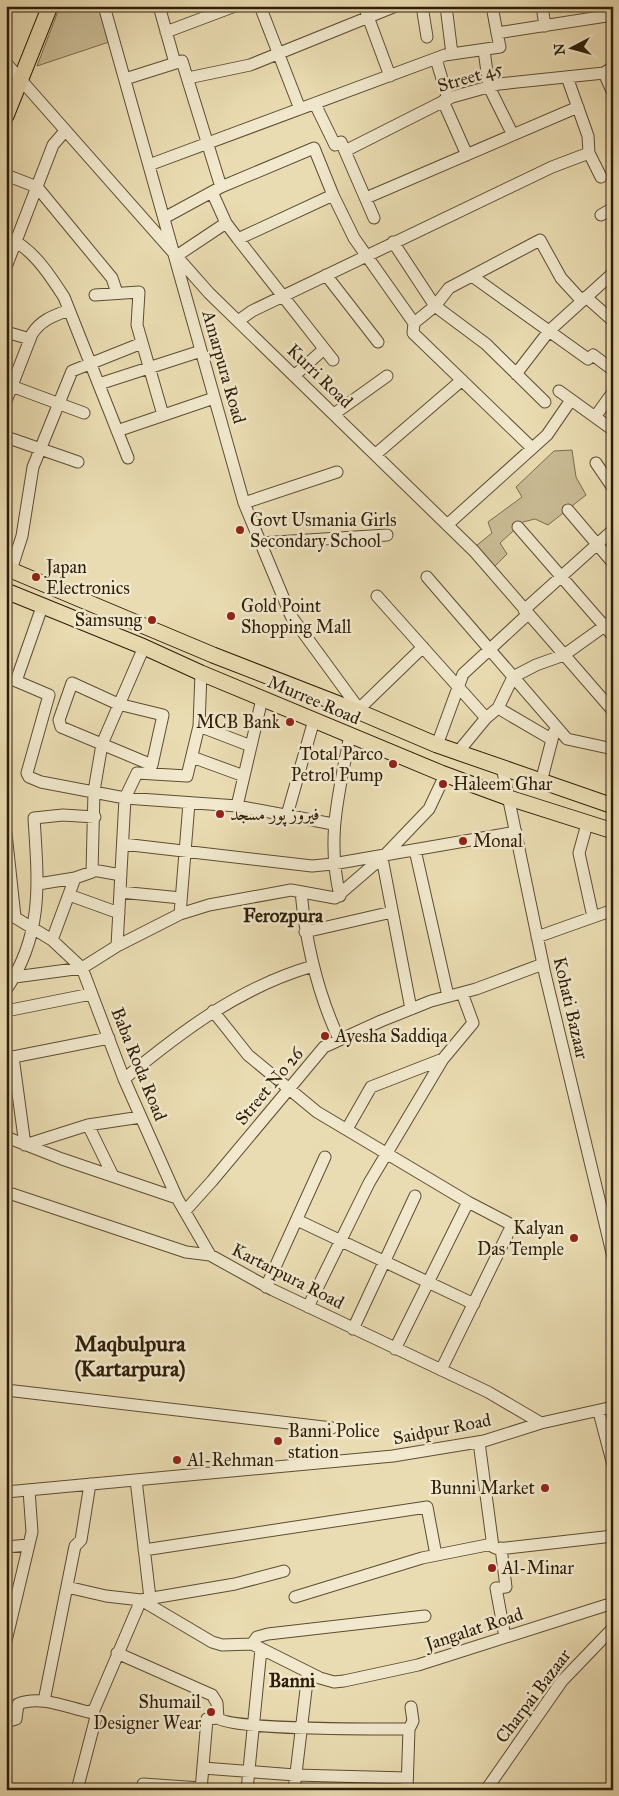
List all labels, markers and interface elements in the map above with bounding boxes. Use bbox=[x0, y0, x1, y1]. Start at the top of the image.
north arrow bbox=[546, 22, 596, 72]
text: N bbox=[550, 42, 569, 56]
street label: Street 45 bbox=[435, 57, 506, 97]
street label: Amarpura Road bbox=[197, 307, 251, 426]
street label: Kurri Road bbox=[283, 339, 357, 413]
place label: Govt Usmania Girls Secondary School bbox=[250, 509, 397, 552]
marker: Govt Usmania Girls Secondary School bbox=[234, 524, 246, 536]
place label: Japan Electronics bbox=[44, 556, 130, 599]
marker: Japan Electronics bbox=[30, 571, 42, 583]
place label: Gold Point Shopping Mall bbox=[241, 595, 351, 639]
place label: Samsung bbox=[75, 609, 143, 632]
marker: Gold Point Shopping Mall bbox=[225, 610, 237, 622]
marker: Samsung bbox=[146, 614, 158, 626]
street label: Murree Road bbox=[264, 671, 364, 729]
place label: MCB Bank bbox=[196, 711, 281, 733]
marker: MCB Bank bbox=[284, 716, 296, 728]
place label: Total Parco Petrol Pump bbox=[291, 743, 383, 786]
marker: Total Parco Petrol Pump bbox=[387, 758, 399, 770]
place label: Haleem Ghar bbox=[453, 773, 553, 795]
marker: Haleem Ghar bbox=[437, 778, 449, 790]
place label: فیروز پور مسجد bbox=[230, 803, 319, 827]
marker: فیروز پور مسجد bbox=[214, 808, 226, 820]
place label: Monal bbox=[473, 830, 523, 852]
marker: Monal bbox=[457, 835, 469, 847]
district label: Ferozpura bbox=[243, 904, 324, 928]
street label: Kohati Bazaar bbox=[549, 955, 593, 1061]
street label: Baba Roda Road bbox=[106, 1004, 172, 1124]
place label: Ayesha Saddiqa bbox=[334, 1025, 448, 1048]
marker: Ayesha Saddiqa bbox=[319, 1030, 331, 1042]
street label: Street No 26 bbox=[230, 1042, 308, 1129]
place label: Kalyan Das Temple bbox=[477, 1217, 564, 1260]
marker: Kalyan Das Temple bbox=[568, 1232, 580, 1244]
street label: Kartarpura Road bbox=[228, 1238, 348, 1314]
district label: Maqbulpura (Kartarpura) bbox=[74, 1330, 186, 1382]
street label: Saidpur Road bbox=[391, 1409, 493, 1449]
place label: Banni Police station bbox=[288, 1420, 380, 1463]
marker: Banni Police station bbox=[272, 1435, 284, 1447]
place label: Al-Rehman bbox=[186, 1449, 274, 1471]
marker: Al-Rehman bbox=[171, 1454, 183, 1466]
place label: Bunni Market bbox=[430, 1477, 536, 1499]
marker: Bunni Market bbox=[539, 1482, 551, 1494]
place label: Al-Minar bbox=[501, 1557, 574, 1579]
marker: Al-Minar bbox=[486, 1562, 498, 1574]
street label: Jangalat Road bbox=[421, 1603, 526, 1657]
street label: Charpai Bazaar bbox=[491, 1645, 576, 1747]
district label: Banni bbox=[269, 1669, 316, 1692]
place label: Shumail Designer Wear bbox=[93, 1691, 201, 1735]
marker: Shumail Designer Wear bbox=[205, 1706, 217, 1718]

